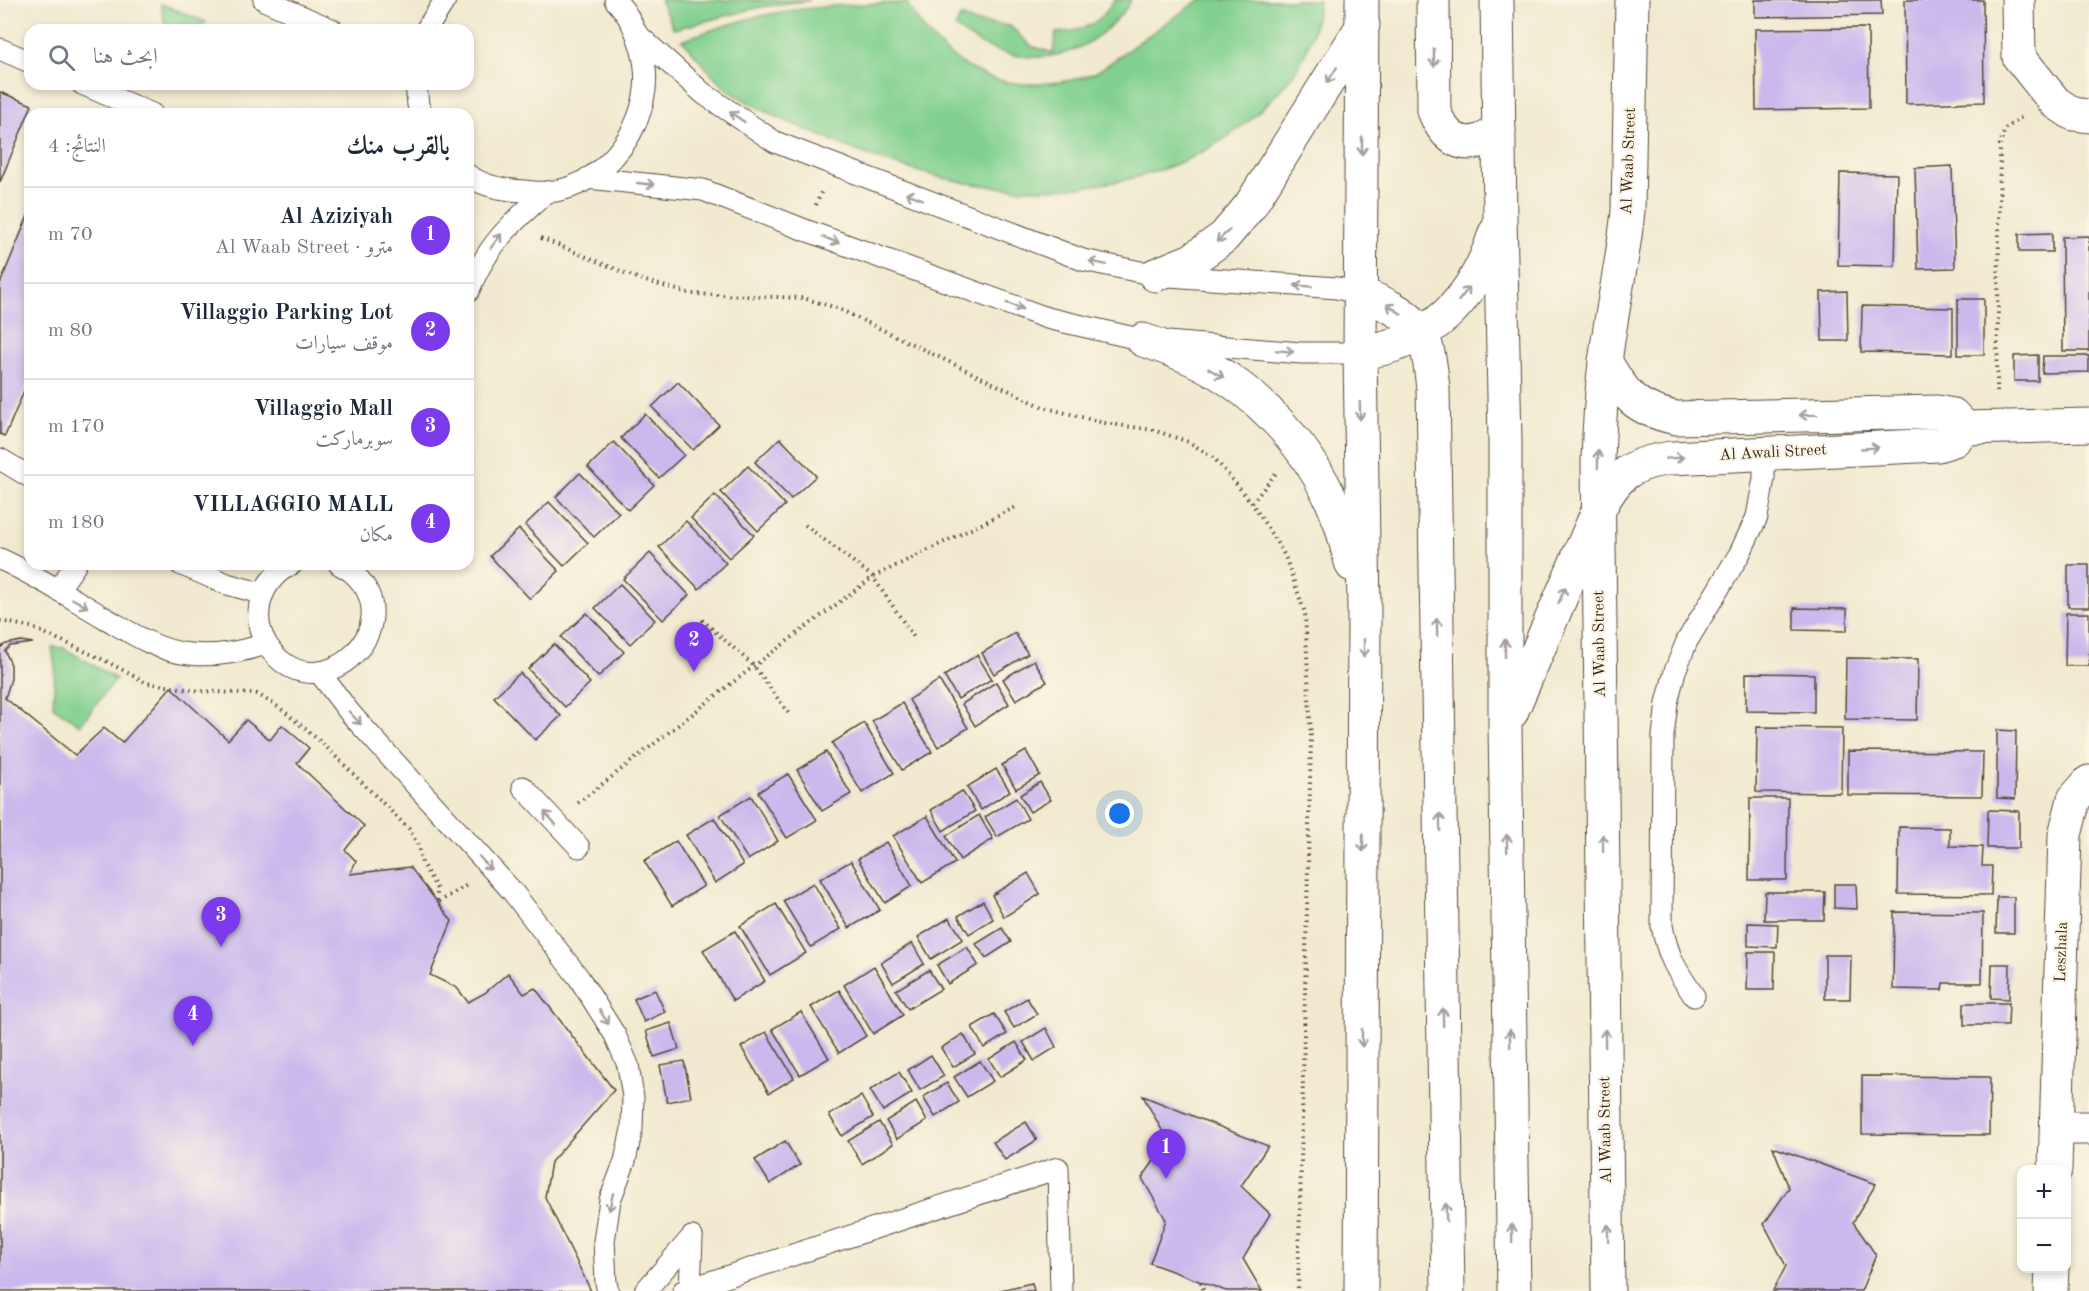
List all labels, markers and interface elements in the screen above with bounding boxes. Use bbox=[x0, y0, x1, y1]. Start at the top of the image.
search box bbox=[24, 24, 474, 90]
icon: search bbox=[45, 41, 78, 74]
text: ابحث هنا bbox=[93, 46, 158, 68]
one-way arrow bbox=[1428, 48, 1440, 68]
one-way arrow bbox=[1325, 66, 1337, 83]
street label: Al Waab Street bbox=[1619, 107, 1639, 215]
one-way arrow bbox=[729, 110, 746, 123]
text: بالقرب منك bbox=[347, 134, 450, 160]
one-way arrow bbox=[1356, 136, 1368, 156]
text: النتائج: 4 bbox=[48, 137, 106, 157]
one-way arrow bbox=[636, 179, 655, 190]
one-way arrow bbox=[906, 190, 924, 201]
text: Al Aziziyah bbox=[279, 206, 393, 228]
text: 70 m bbox=[48, 225, 93, 245]
text: 1 bbox=[425, 225, 436, 245]
one-way arrow bbox=[1216, 229, 1231, 243]
one-way arrow bbox=[489, 233, 502, 249]
one-way arrow bbox=[821, 235, 840, 246]
text: مترو · Al Waab Street bbox=[215, 238, 393, 258]
one-way arrow bbox=[1088, 257, 1108, 268]
one-way arrow bbox=[1293, 280, 1313, 291]
one-way arrow bbox=[1458, 286, 1471, 302]
text: Villaggio Parking Lot bbox=[180, 302, 393, 324]
one-way arrow bbox=[1005, 302, 1023, 313]
one-way arrow bbox=[1386, 303, 1403, 315]
text: 80 m bbox=[48, 321, 93, 341]
text: 2 bbox=[425, 321, 436, 341]
text: موقف سيارات bbox=[295, 334, 393, 354]
one-way arrow bbox=[1275, 346, 1295, 357]
one-way arrow bbox=[1207, 367, 1224, 379]
text: Villaggio Mall bbox=[254, 398, 393, 420]
one-way arrow bbox=[1355, 401, 1366, 421]
one-way arrow bbox=[1798, 409, 1818, 420]
text: 170 m bbox=[48, 417, 104, 437]
text: 3 bbox=[425, 417, 436, 437]
text: سوبرماركت bbox=[315, 430, 393, 450]
street label: Al Awali Street bbox=[1719, 442, 1828, 464]
one-way arrow bbox=[1860, 443, 1880, 454]
one-way arrow bbox=[1592, 449, 1604, 469]
one-way arrow bbox=[1665, 452, 1685, 463]
text: VILLAGGIO MALL bbox=[192, 494, 393, 516]
text: 180 m bbox=[48, 513, 104, 533]
text: 4 bbox=[425, 513, 436, 533]
text: مكان bbox=[359, 526, 393, 546]
one-way arrow bbox=[1557, 586, 1568, 604]
street label: Al Waab Street bbox=[1591, 590, 1609, 698]
one-way arrow bbox=[72, 598, 89, 610]
one-way arrow bbox=[1431, 617, 1443, 637]
pin: 2 bbox=[674, 622, 714, 672]
one-way arrow bbox=[1358, 638, 1370, 658]
one-way arrow bbox=[1499, 638, 1511, 658]
one-way arrow bbox=[347, 710, 361, 725]
your location bbox=[1105, 799, 1134, 828]
one-way arrow bbox=[543, 811, 557, 826]
one-way arrow bbox=[1434, 812, 1446, 832]
one-way arrow bbox=[1357, 833, 1369, 853]
one-way arrow bbox=[1501, 833, 1513, 853]
one-way arrow bbox=[1597, 833, 1609, 853]
one-way arrow bbox=[478, 855, 492, 870]
pin: 3 bbox=[202, 898, 240, 947]
street label: Leszhala bbox=[2053, 921, 2071, 983]
pin: 4 bbox=[174, 996, 212, 1046]
one-way arrow bbox=[1437, 1007, 1449, 1027]
one-way arrow bbox=[598, 1008, 610, 1025]
one-way arrow bbox=[1356, 1027, 1368, 1047]
one-way arrow bbox=[1504, 1028, 1515, 1048]
one-way arrow bbox=[1599, 1028, 1611, 1048]
street label: Al Waab Street bbox=[1597, 1076, 1615, 1184]
pin: 1 bbox=[1146, 1130, 1186, 1179]
map controls bbox=[2017, 1165, 2071, 1273]
button: + bbox=[2017, 1165, 2071, 1219]
one-way arrow bbox=[604, 1193, 616, 1212]
one-way arrow bbox=[1440, 1202, 1451, 1222]
button: − bbox=[2017, 1219, 2071, 1273]
one-way arrow bbox=[1507, 1223, 1518, 1243]
one-way arrow bbox=[1602, 1223, 1614, 1243]

